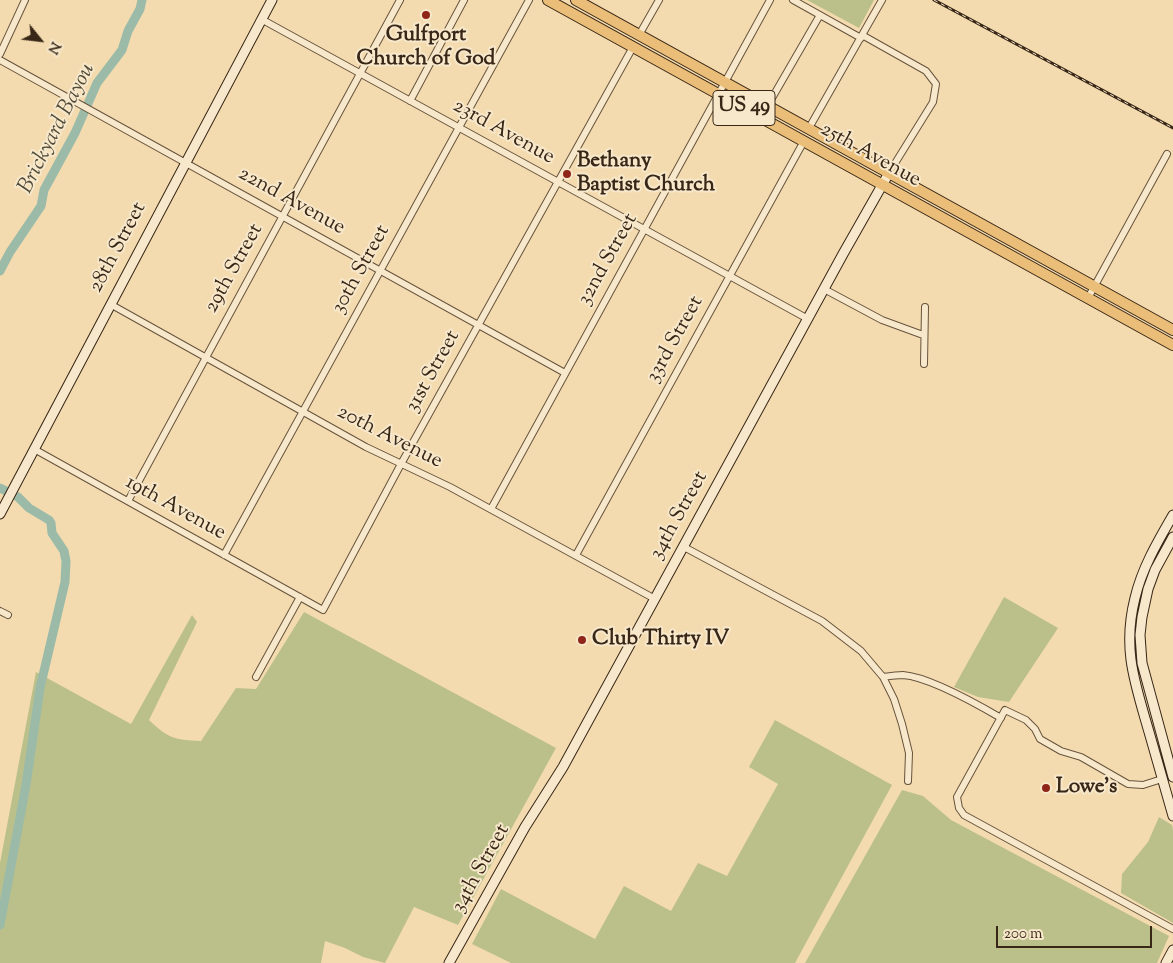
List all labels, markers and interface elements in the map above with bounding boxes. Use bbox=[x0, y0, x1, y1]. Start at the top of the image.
marker: Gulfport Church of God bbox=[420, 9, 432, 21]
north arrow bbox=[15, 15, 65, 65]
place label: Gulfport Church of God bbox=[357, 23, 495, 73]
text: N bbox=[42, 38, 65, 57]
water label: Brickyard Bayou bbox=[14, 60, 102, 198]
road number: US 49 bbox=[713, 90, 775, 126]
street label: 23rd Avenue bbox=[448, 95, 558, 171]
street label: 25th Avenue bbox=[815, 118, 925, 194]
place label: Bethany Baptist Church bbox=[577, 149, 715, 199]
street label: 22nd Avenue bbox=[233, 162, 349, 242]
marker: Bethany Baptist Church bbox=[561, 168, 573, 180]
street label: 28th Street bbox=[85, 199, 153, 297]
street label: 32nd Street bbox=[573, 210, 645, 310]
street label: 29th Street bbox=[200, 220, 270, 318]
street label: 30th Street bbox=[327, 221, 397, 319]
street label: 33rd Street bbox=[642, 292, 710, 388]
street label: 31st Street bbox=[401, 327, 467, 417]
street label: 20th Avenue bbox=[332, 401, 446, 475]
street label: 34th Street bbox=[645, 467, 715, 565]
street label: 19th Avenue bbox=[120, 471, 230, 547]
place label: Club Thirty IV bbox=[592, 627, 729, 653]
marker: Club Thirty IV bbox=[576, 634, 588, 646]
place label: Lowe's bbox=[1056, 775, 1117, 801]
marker: Lowe's bbox=[1040, 782, 1052, 794]
street label: 34th Street bbox=[447, 820, 517, 918]
scale bar bbox=[998, 916, 1154, 948]
text: 200 m bbox=[1004, 924, 1043, 945]

